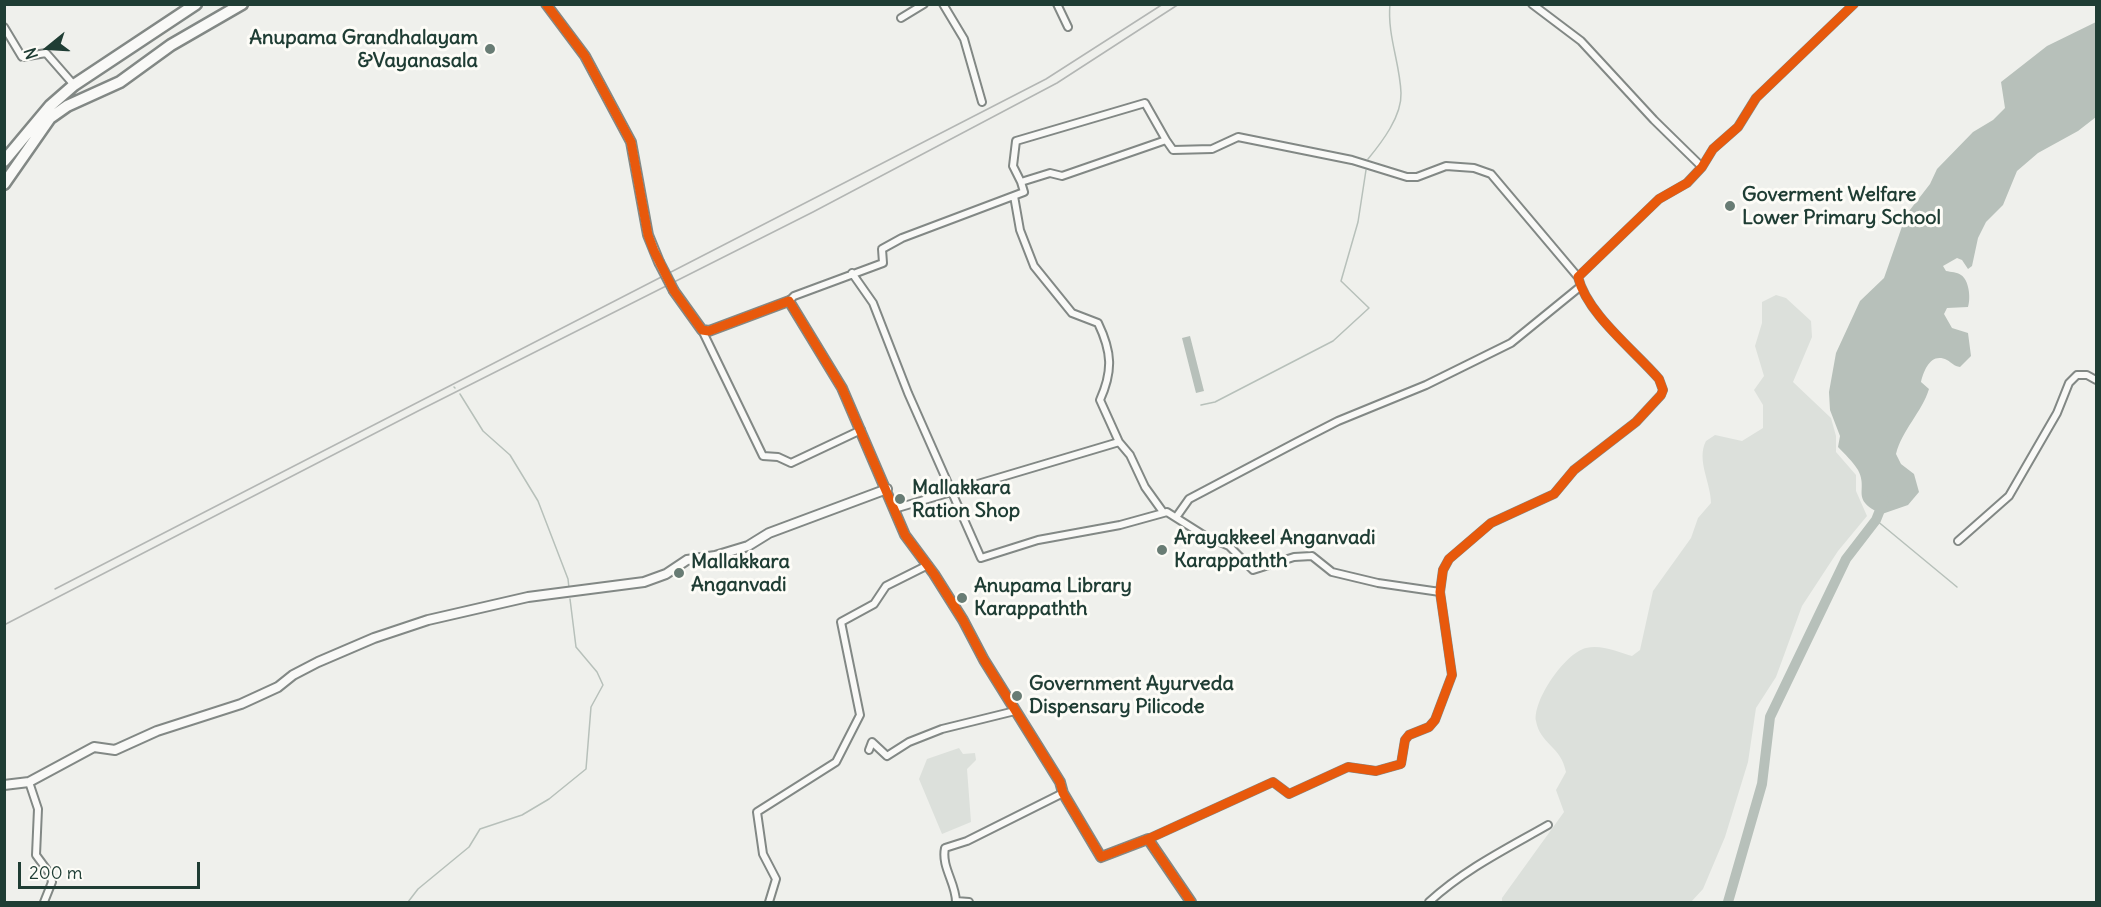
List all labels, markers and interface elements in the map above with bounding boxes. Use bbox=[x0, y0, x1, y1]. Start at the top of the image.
north arrow bbox=[18, 18, 78, 78]
place label: Anupama Grandhalayam &Vayanasala bbox=[249, 26, 478, 73]
marker: Anupama Grandhalayam &Vayanasala bbox=[483, 42, 497, 56]
text: N bbox=[20, 45, 42, 62]
place label: Goverment Welfare Lower Primary School bbox=[1742, 183, 1941, 230]
marker: Goverment Welfare Lower Primary School bbox=[1723, 199, 1737, 213]
place label: Mallakkara Ration Shop bbox=[912, 476, 1020, 523]
marker: Mallakkara Ration Shop bbox=[893, 492, 907, 506]
place label: Arayakkeel Anganvadi Karappathth bbox=[1174, 526, 1376, 573]
marker: Arayakkeel Anganvadi Karappathth bbox=[1155, 543, 1169, 557]
place label: Mallakkara Anganvadi bbox=[691, 550, 790, 597]
marker: Mallakkara Anganvadi bbox=[672, 566, 686, 580]
place label: Anupama Library Karappathth bbox=[974, 574, 1132, 621]
marker: Anupama Library Karappathth bbox=[955, 591, 969, 605]
place label: Government Ayurveda Dispensary Pilicode bbox=[1029, 672, 1234, 719]
marker: Government Ayurveda Dispensary Pilicode bbox=[1010, 689, 1024, 703]
scale bar bbox=[21, 850, 202, 888]
text: 200 m bbox=[29, 861, 83, 884]

